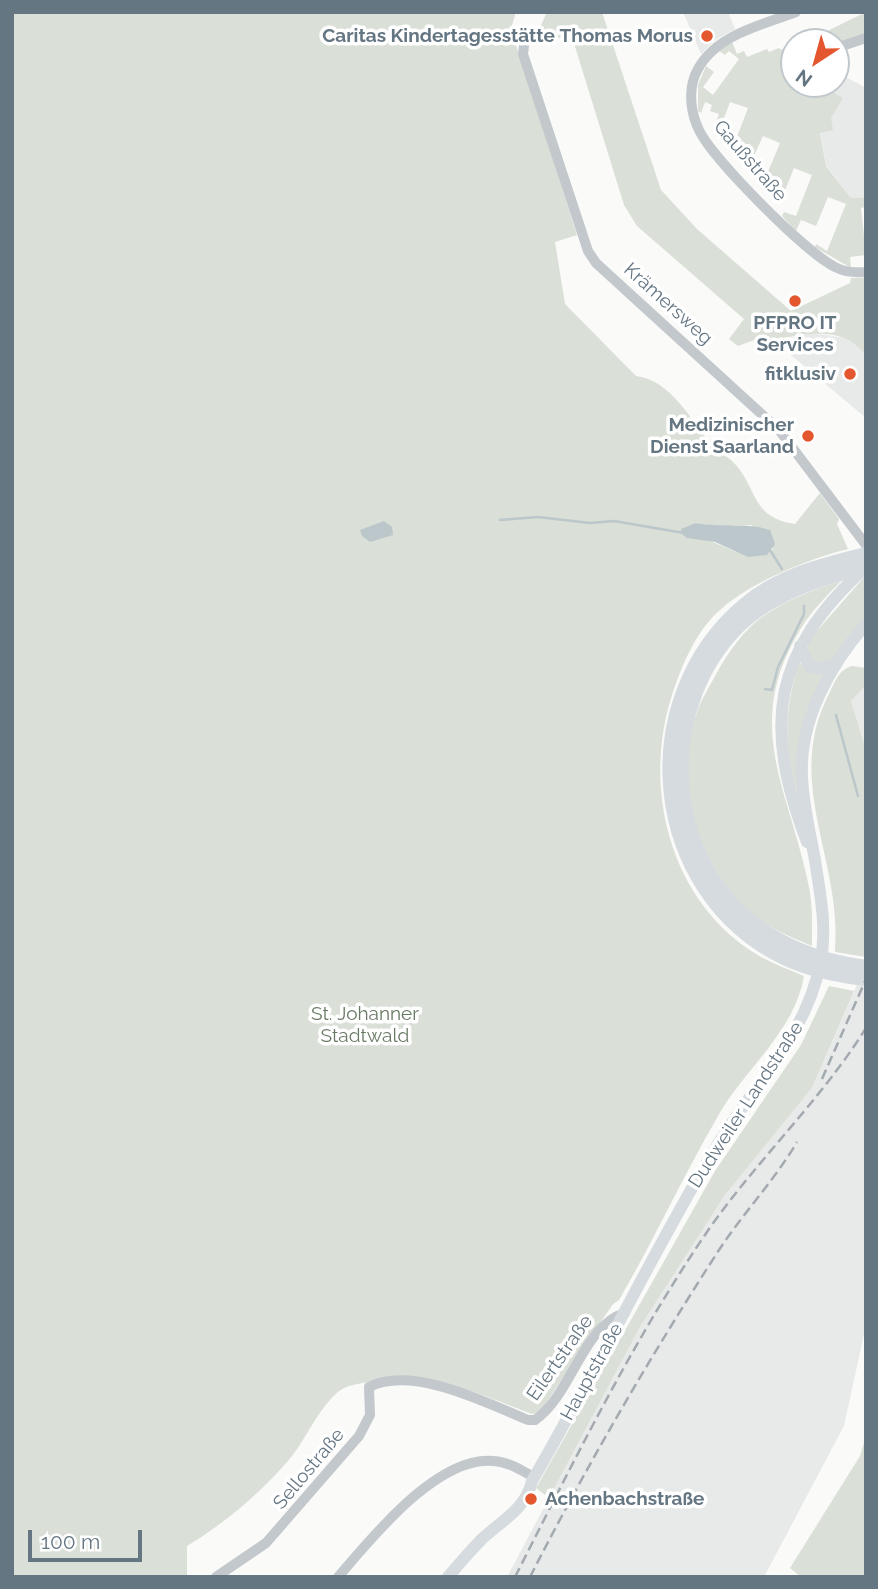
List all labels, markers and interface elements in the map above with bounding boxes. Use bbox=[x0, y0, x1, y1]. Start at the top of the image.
place label: Caritas Kindertagesstätte Thomas Morus bbox=[322, 25, 693, 47]
marker: Caritas Kindertagesstätte Thomas Morus bbox=[699, 28, 715, 44]
north arrow bbox=[780, 28, 850, 98]
text: N bbox=[792, 65, 816, 92]
street label: Gaußstraße bbox=[709, 116, 791, 206]
street label: Krämersweg bbox=[619, 258, 717, 350]
marker: PFPRO IT Services bbox=[787, 293, 803, 309]
place label: PFPRO IT Services bbox=[753, 312, 837, 356]
place label: fitklusiv bbox=[765, 363, 836, 385]
marker: fitklusiv bbox=[842, 366, 858, 382]
place label: Medizinischer Dienst Saarland bbox=[650, 414, 794, 458]
marker: Medizinischer Dienst Saarland bbox=[800, 428, 816, 444]
park label: St. Johanner Stadtwald bbox=[311, 1003, 419, 1047]
street label: Dudweiler Landstraße bbox=[684, 1018, 808, 1192]
street label: Eilertstraße bbox=[522, 1311, 598, 1405]
street label: Hauptstraße bbox=[556, 1319, 628, 1425]
street label: Sellostraße bbox=[269, 1424, 349, 1514]
place label: Achenbachstraße bbox=[545, 1488, 704, 1510]
marker: Achenbachstraße bbox=[523, 1491, 539, 1507]
scale bar bbox=[32, 1516, 145, 1560]
text: 100 m bbox=[41, 1529, 100, 1554]

